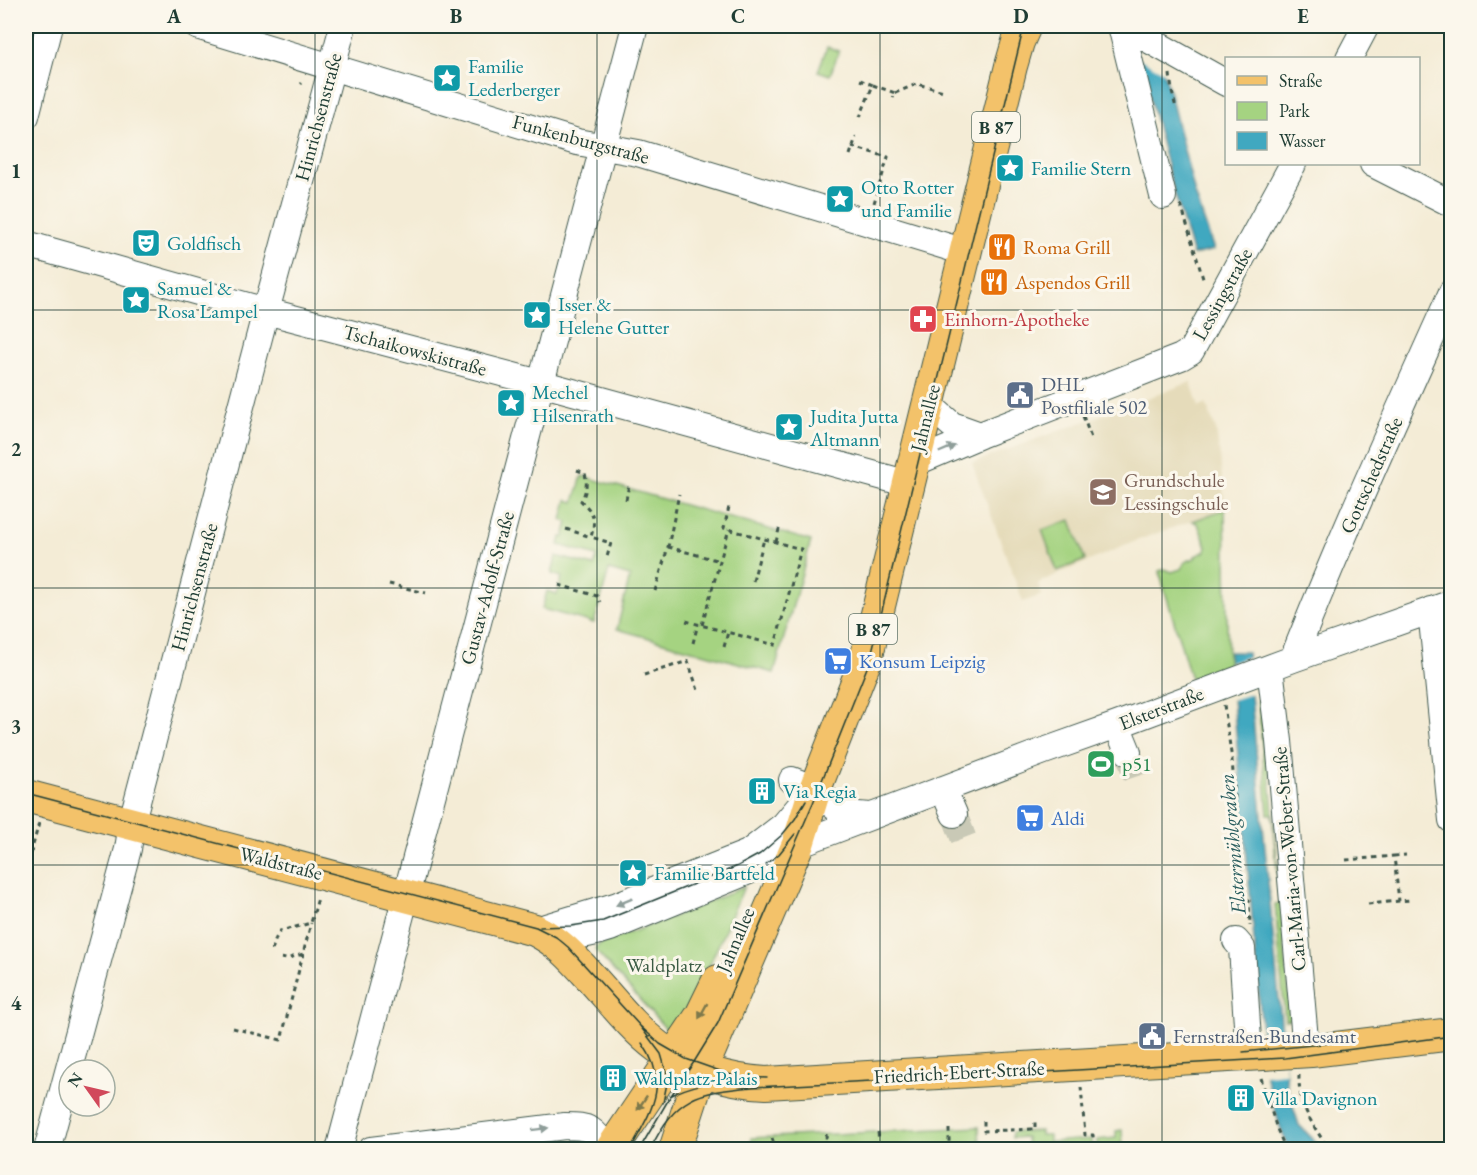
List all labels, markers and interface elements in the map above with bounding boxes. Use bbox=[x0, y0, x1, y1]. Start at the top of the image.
text: A bbox=[166, 3, 182, 29]
text: B bbox=[450, 3, 462, 29]
text: C bbox=[731, 3, 745, 29]
text: D bbox=[1013, 3, 1029, 29]
text: E bbox=[1297, 3, 1309, 29]
street label: Hinrichsenstraße bbox=[288, 50, 348, 184]
place label: Familie Lederberger bbox=[468, 53, 560, 102]
legend bbox=[1225, 57, 1420, 165]
place icon: Familie Lederberger bbox=[431, 62, 463, 94]
text: Straße bbox=[1279, 69, 1322, 92]
text: Park bbox=[1279, 99, 1310, 122]
street label: Funkenburgstraße bbox=[510, 108, 652, 170]
road number: B 87 bbox=[972, 112, 1020, 142]
text: Wasser bbox=[1279, 129, 1326, 152]
place icon: Familie Stern bbox=[994, 152, 1026, 184]
place label: Familie Stern bbox=[1031, 155, 1132, 181]
text: 1 bbox=[11, 158, 21, 184]
place label: Otto Rotter und Familie bbox=[861, 174, 954, 223]
place icon: Otto Rotter und Familie bbox=[824, 183, 856, 215]
theatre icon: Goldfisch bbox=[130, 227, 162, 259]
place label: Goldfisch bbox=[167, 230, 241, 256]
restaurant icon: Roma Grill bbox=[986, 231, 1018, 263]
place label: Roma Grill bbox=[1023, 234, 1111, 260]
street label: Lessingstraße bbox=[1186, 243, 1258, 345]
restaurant icon: Aspendos Grill bbox=[978, 266, 1010, 298]
place label: Aspendos Grill bbox=[1014, 269, 1130, 295]
place label: Samuel & Rosa Lampel bbox=[157, 275, 258, 324]
place icon: Samuel & Rosa Lampel bbox=[120, 284, 152, 316]
place label: Isser & Helene Gutter bbox=[558, 291, 669, 340]
place icon: Isser & Helene Gutter bbox=[521, 299, 553, 331]
pharmacy icon: Einhorn-Apotheke bbox=[907, 303, 939, 335]
place label: Einhorn-Apotheke bbox=[944, 306, 1090, 332]
street label: Tschaikowskistraße bbox=[340, 318, 490, 382]
place label: DHL Postfiliale 502 bbox=[1041, 371, 1148, 420]
place label: Mechel Hilsenrath bbox=[532, 379, 614, 428]
public building icon: DHL Postfiliale 502 bbox=[1004, 379, 1036, 411]
street label: Jahnallee bbox=[904, 381, 946, 456]
place icon: Mechel Hilsenrath bbox=[495, 387, 527, 419]
place label: Judita Jutta Altmann bbox=[808, 403, 899, 452]
place icon: Judita Jutta Altmann bbox=[773, 411, 805, 443]
street label: Gottschedstraße bbox=[1334, 412, 1408, 537]
text: 2 bbox=[11, 436, 22, 462]
one-way arrow bbox=[938, 444, 956, 453]
place label: Grundschule Lessingschule bbox=[1124, 467, 1229, 516]
school or university icon: Grundschule Lessingschule bbox=[1087, 476, 1119, 508]
street label: Gustav-Adolf-Straße bbox=[454, 508, 520, 668]
street label: Hinrichsenstraße bbox=[164, 520, 224, 654]
road number: B 87 bbox=[849, 614, 897, 644]
supermarket icon: Konsum Leipzig bbox=[822, 645, 854, 677]
place label: Konsum Leipzig bbox=[859, 648, 986, 674]
street label: Elsterstraße bbox=[1115, 680, 1207, 736]
text: 3 bbox=[11, 713, 21, 739]
street label: Carl-Maria-von-Weber-Straße bbox=[1266, 746, 1312, 972]
sports icon: p51 bbox=[1085, 748, 1117, 780]
place label: p51 bbox=[1122, 751, 1152, 777]
water label: Elstermühlgraben bbox=[1212, 772, 1252, 917]
building icon: Via Regia bbox=[746, 775, 778, 807]
place label: Via Regia bbox=[783, 778, 857, 804]
supermarket icon: Aldi bbox=[1014, 802, 1046, 834]
place label: Aldi bbox=[1050, 805, 1085, 831]
street label: Waldstraße bbox=[237, 840, 325, 886]
place icon: Familie Bartfeld bbox=[617, 857, 649, 889]
place label: Familie Bartfeld bbox=[654, 860, 776, 886]
one-way arrow bbox=[615, 897, 633, 907]
street label: Jahnallee bbox=[709, 903, 760, 979]
park label: Waldplatz bbox=[626, 952, 702, 978]
text: 4 bbox=[11, 990, 22, 1016]
one-way arrow bbox=[698, 1003, 708, 1020]
public building icon: Fernstraßen-Bundesamt bbox=[1136, 1020, 1168, 1052]
place label: Fernstraßen-Bundesamt bbox=[1173, 1023, 1357, 1049]
street label: Friedrich-Ebert-Straße bbox=[873, 1055, 1045, 1089]
north arrow bbox=[57, 1058, 117, 1118]
building icon: Waldplatz-Palais bbox=[597, 1062, 629, 1094]
place label: Waldplatz-Palais bbox=[634, 1065, 758, 1091]
text: N bbox=[63, 1069, 87, 1091]
building icon: Villa Davignon bbox=[1225, 1082, 1257, 1114]
place label: Villa Davignon bbox=[1262, 1085, 1378, 1111]
one-way arrow bbox=[637, 1095, 648, 1111]
one-way arrow bbox=[530, 1124, 549, 1134]

